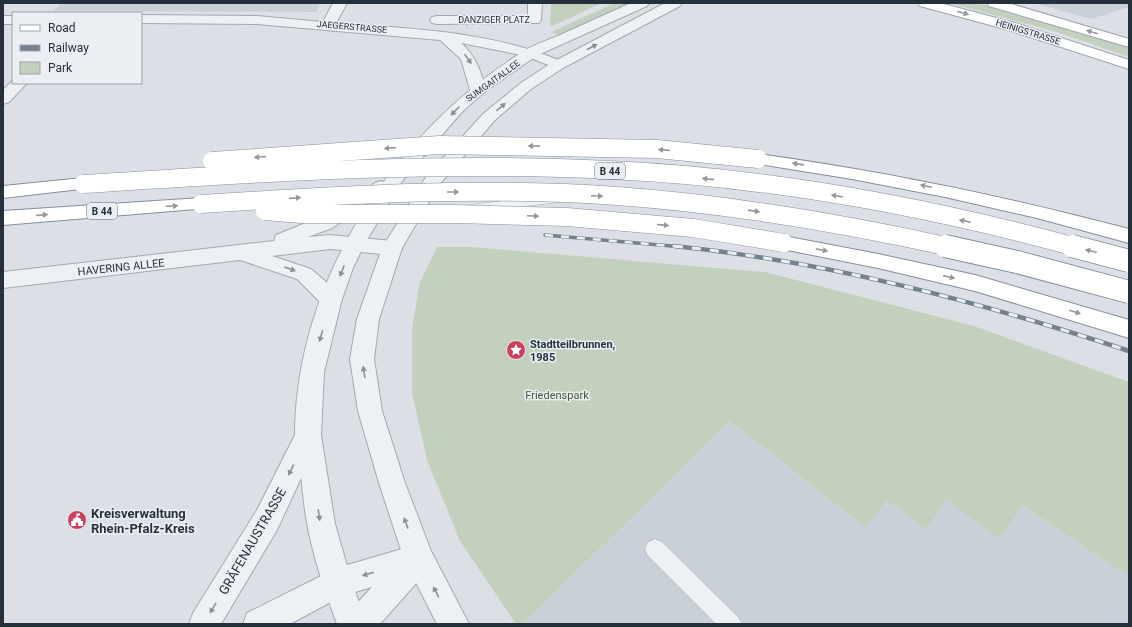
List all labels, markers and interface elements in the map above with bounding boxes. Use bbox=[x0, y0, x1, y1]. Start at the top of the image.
one-way arrow bbox=[957, 10, 969, 16]
legend bbox=[12, 12, 142, 84]
street label: DANZIGER PLATZ bbox=[458, 15, 530, 25]
street label: HEINIGSTRASSE bbox=[995, 17, 1061, 47]
street label: JAEGERSTRASSE bbox=[316, 19, 388, 35]
text: Road bbox=[48, 21, 76, 35]
one-way arrow bbox=[1085, 29, 1097, 35]
text: Railway bbox=[48, 41, 89, 55]
one-way arrow bbox=[586, 44, 598, 50]
one-way arrow bbox=[464, 53, 472, 64]
street label: SUMGAITALLEE bbox=[464, 58, 522, 104]
text: Park bbox=[48, 61, 73, 75]
one-way arrow bbox=[495, 102, 506, 111]
one-way arrow bbox=[451, 106, 460, 116]
one-way arrow bbox=[527, 143, 540, 149]
one-way arrow bbox=[384, 144, 396, 151]
one-way arrow bbox=[658, 146, 670, 153]
one-way arrow bbox=[254, 154, 266, 161]
one-way arrow bbox=[791, 161, 804, 167]
road number: B 44 bbox=[595, 163, 625, 179]
one-way arrow bbox=[702, 176, 715, 182]
one-way arrow bbox=[919, 183, 932, 189]
one-way arrow bbox=[447, 189, 460, 195]
one-way arrow bbox=[591, 192, 603, 199]
one-way arrow bbox=[831, 193, 843, 199]
one-way arrow bbox=[289, 195, 302, 201]
one-way arrow bbox=[166, 202, 178, 209]
road number: B 44 bbox=[87, 203, 117, 219]
one-way arrow bbox=[748, 208, 760, 214]
one-way arrow bbox=[36, 212, 48, 219]
one-way arrow bbox=[527, 213, 540, 219]
one-way arrow bbox=[959, 218, 971, 224]
one-way arrow bbox=[657, 222, 669, 229]
one-way arrow bbox=[816, 247, 829, 253]
one-way arrow bbox=[1085, 248, 1097, 254]
street label: HAVERING ALLEE bbox=[77, 256, 165, 279]
one-way arrow bbox=[338, 266, 344, 278]
one-way arrow bbox=[285, 267, 297, 273]
one-way arrow bbox=[943, 275, 956, 281]
one-way arrow bbox=[1069, 310, 1081, 316]
one-way arrow bbox=[318, 331, 324, 343]
place label: Stadtteilbrunnen, 1985 bbox=[530, 338, 616, 364]
place icon: Stadtteilbrunnen, 1985 bbox=[505, 339, 527, 361]
one-way arrow bbox=[361, 366, 367, 378]
park label: Friedenspark bbox=[525, 389, 589, 402]
one-way arrow bbox=[288, 464, 294, 476]
street label: GRÄFENAUSTRASSE bbox=[216, 485, 289, 597]
place label: Kreisverwaltung Rhein-Pfalz-Kreis bbox=[91, 506, 195, 536]
public building icon: Kreisverwaltung Rhein-Pfalz-Kreis bbox=[66, 509, 88, 531]
one-way arrow bbox=[316, 509, 322, 521]
one-way arrow bbox=[402, 516, 408, 528]
one-way arrow bbox=[362, 571, 374, 577]
one-way arrow bbox=[433, 586, 440, 598]
one-way arrow bbox=[210, 602, 217, 614]

